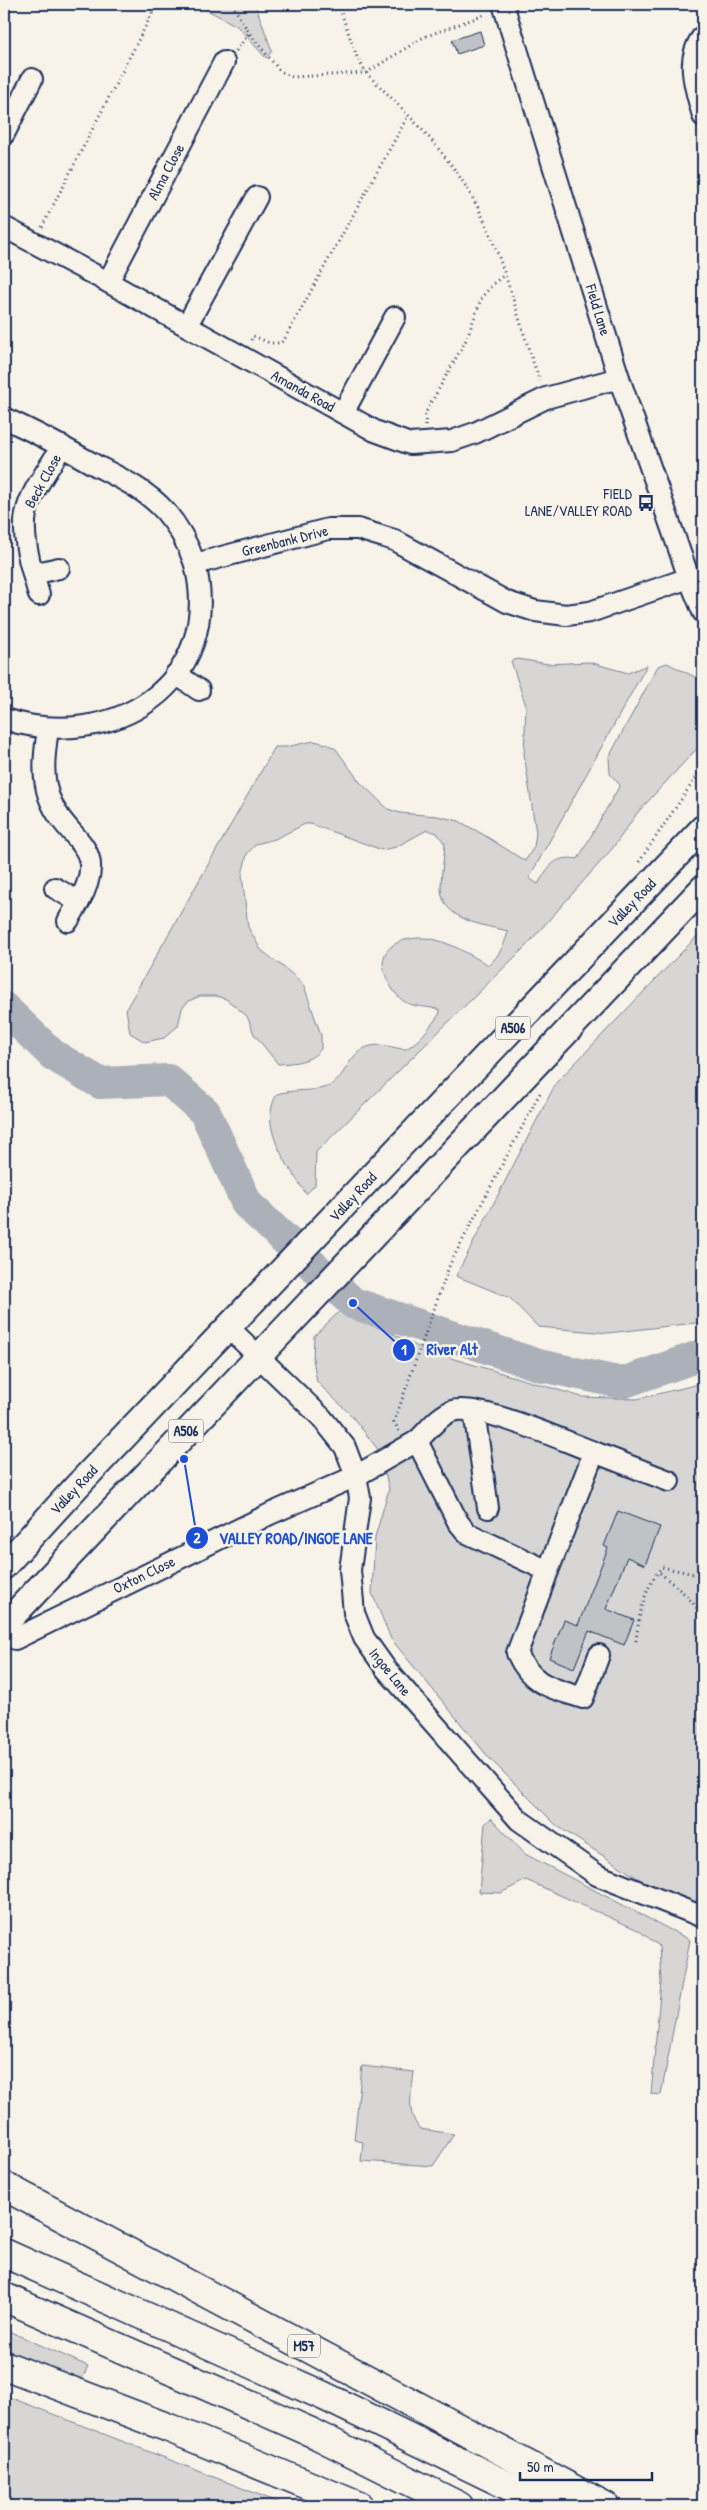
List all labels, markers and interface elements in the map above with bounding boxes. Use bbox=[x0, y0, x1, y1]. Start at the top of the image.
street label: Alma Close bbox=[142, 140, 189, 204]
street label: Field Lane bbox=[580, 281, 616, 338]
street label: Amanda Road bbox=[268, 364, 339, 417]
street label: Beck Close bbox=[19, 450, 66, 512]
place label: FIELD LANE/VALLEY ROAD bbox=[525, 483, 633, 521]
bus stop icon: FIELD LANE/VALLEY ROAD bbox=[636, 493, 656, 513]
street label: Greenbank Drive bbox=[239, 520, 330, 561]
street label: Valley Road bbox=[603, 873, 661, 932]
road number: A506 bbox=[496, 1016, 530, 1040]
street label: Valley Road bbox=[324, 1167, 381, 1226]
callout: River Alt bbox=[392, 1334, 488, 1365]
text: River Alt bbox=[426, 1338, 478, 1360]
text: 1 bbox=[401, 1339, 407, 1360]
road number: A506 bbox=[168, 1420, 204, 1442]
street label: Valley Road bbox=[45, 1460, 102, 1519]
callout: VALLEY ROAD/INGOE LANE bbox=[185, 1523, 383, 1554]
text: 2 bbox=[193, 1527, 201, 1548]
text: VALLEY ROAD/INGOE LANE bbox=[219, 1527, 374, 1549]
street label: Oxton Close bbox=[109, 1551, 178, 1599]
street label: Ingoe Lane bbox=[364, 1643, 416, 1700]
road number: M57 bbox=[288, 2334, 320, 2358]
scale bar bbox=[520, 2450, 652, 2482]
text: 50 m bbox=[527, 2456, 554, 2477]

